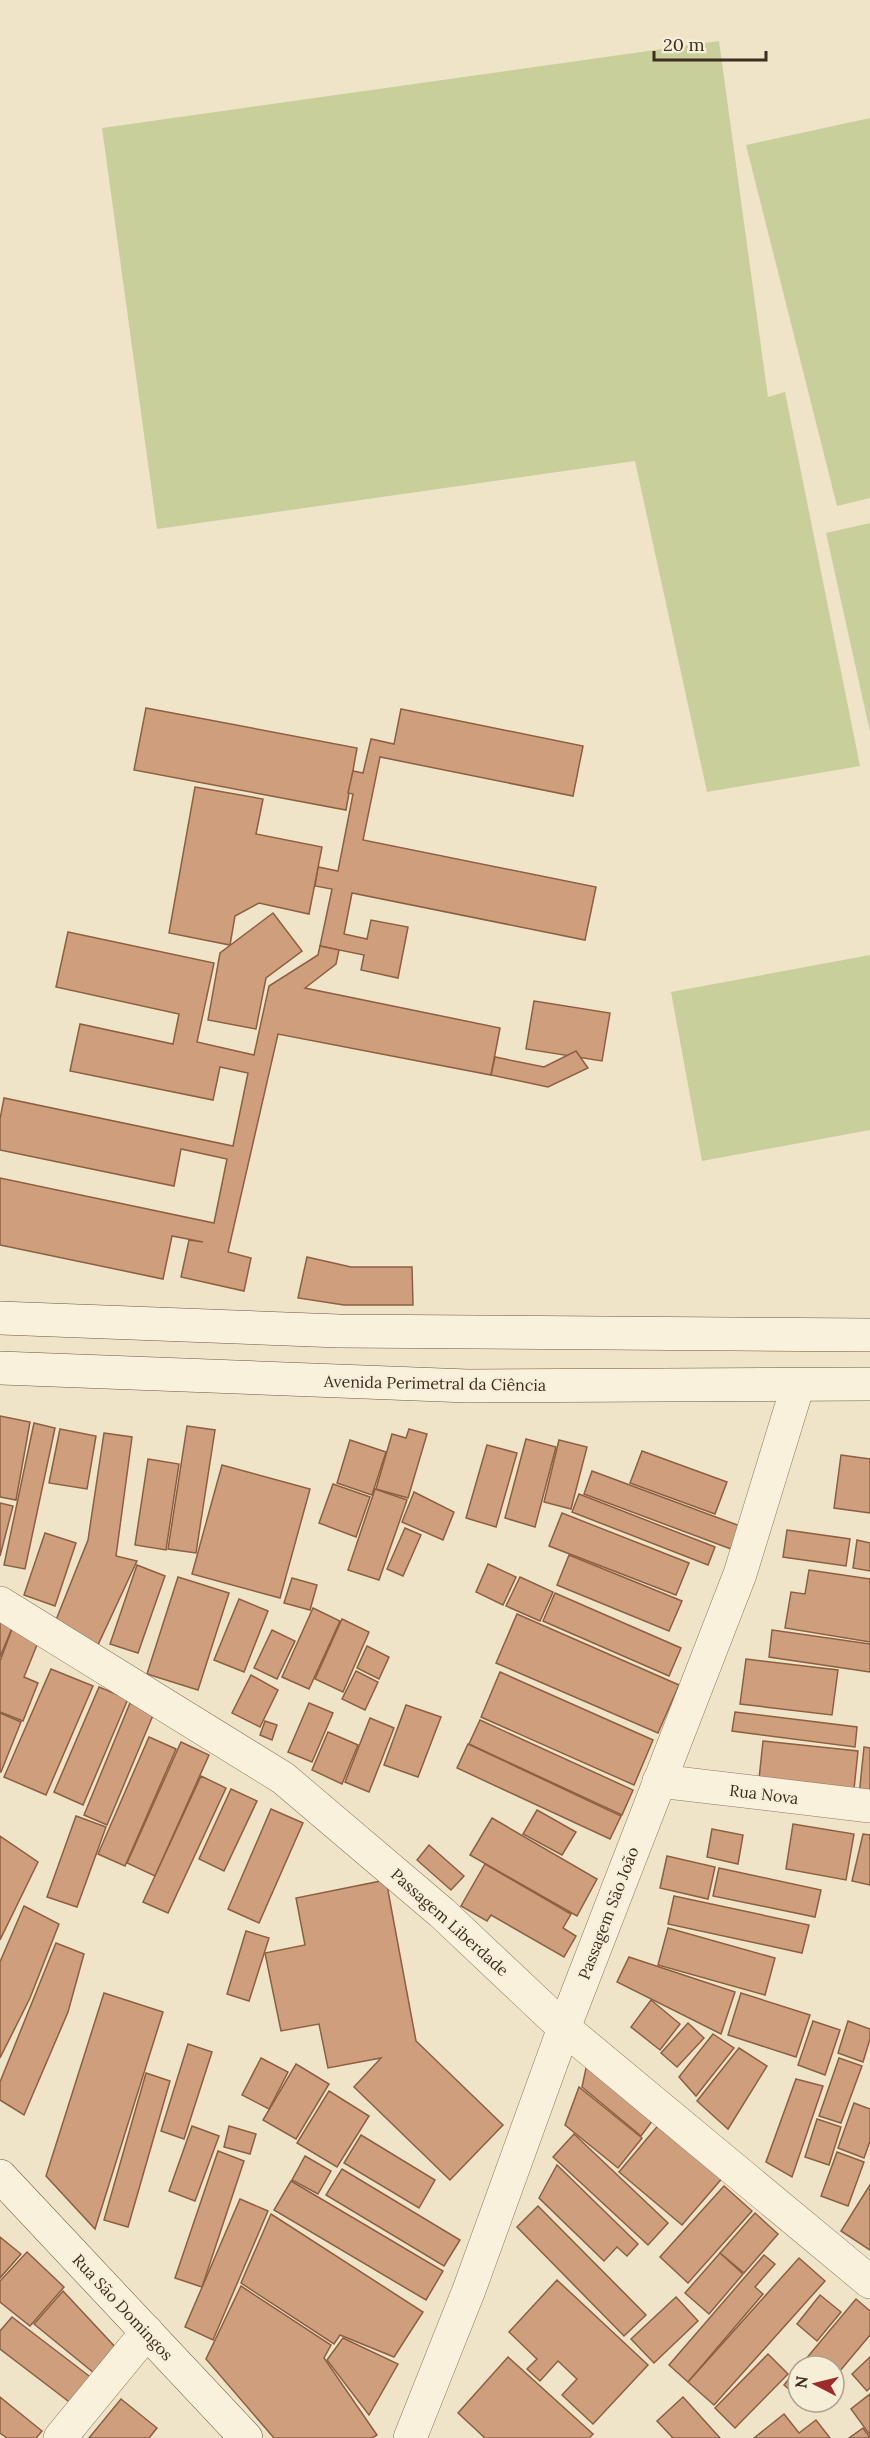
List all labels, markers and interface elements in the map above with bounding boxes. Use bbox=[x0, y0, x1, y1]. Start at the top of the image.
scale bar bbox=[654, 24, 766, 62]
text: 20 m bbox=[663, 33, 705, 56]
street label: Avenida Perimetral da Ciência bbox=[323, 1371, 546, 1395]
street label: Rua Nova bbox=[728, 1780, 800, 1808]
street label: Passagem São João bbox=[573, 1844, 643, 1982]
street label: Passagem Liberdade bbox=[387, 1864, 513, 1980]
street label: Rua São Domingos bbox=[69, 2250, 177, 2364]
north arrow bbox=[786, 2354, 846, 2414]
text: N bbox=[790, 2375, 812, 2390]

